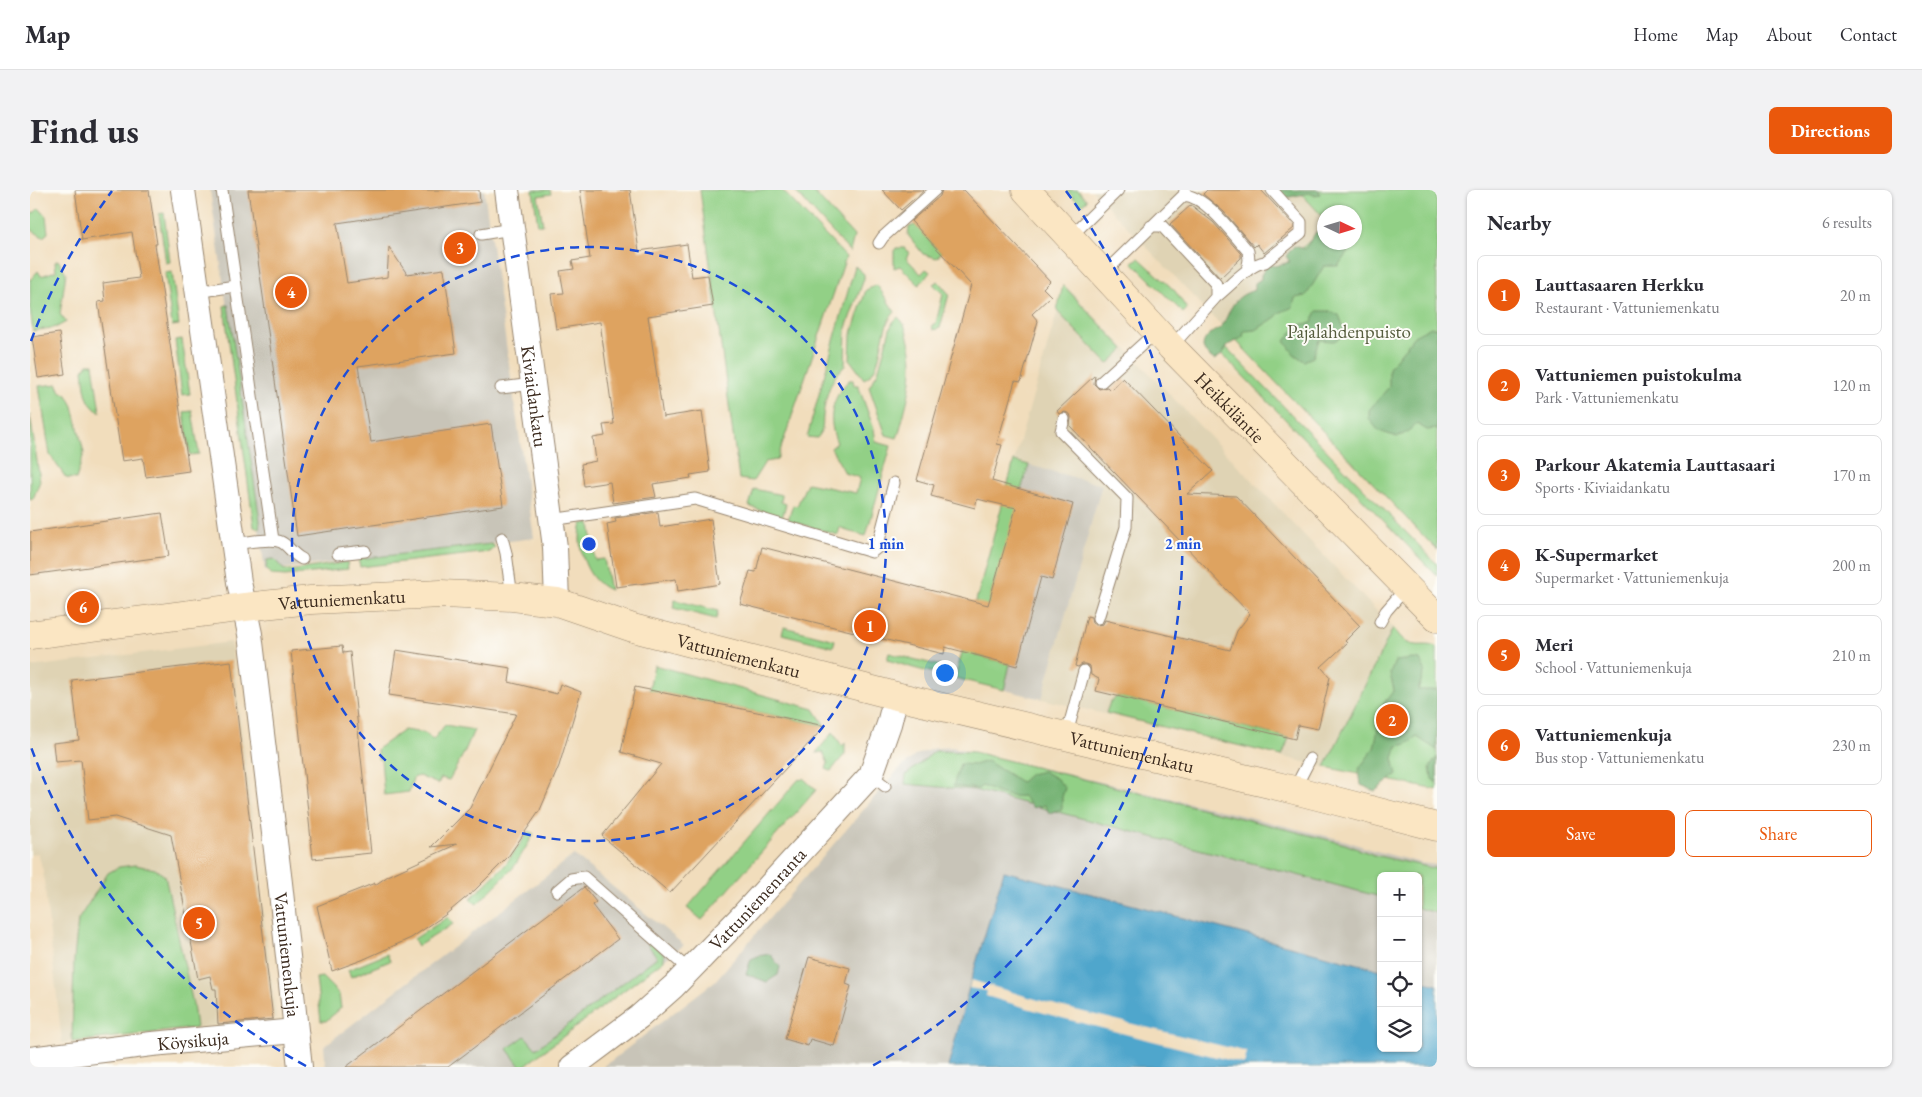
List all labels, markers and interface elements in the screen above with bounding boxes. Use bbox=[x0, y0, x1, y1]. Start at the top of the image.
text: Map bbox=[25, 19, 70, 50]
text: Home bbox=[1633, 23, 1678, 46]
text: Map bbox=[1706, 23, 1738, 46]
text: About bbox=[1766, 23, 1812, 46]
text: Contact bbox=[1840, 23, 1897, 46]
button: Directions bbox=[1769, 107, 1892, 154]
text: Find us bbox=[30, 108, 139, 153]
north arrow bbox=[1317, 205, 1362, 250]
text: Nearby bbox=[1487, 209, 1551, 236]
text: 6 results bbox=[1822, 212, 1872, 233]
pin: 3 bbox=[444, 229, 476, 267]
text: Lauttasaaren Herkku bbox=[1535, 272, 1704, 297]
pin: 4 bbox=[275, 273, 307, 311]
text: 1 bbox=[1500, 285, 1508, 306]
text: 20 m bbox=[1840, 285, 1871, 306]
text: Restaurant · Vattuniemenkatu bbox=[1535, 297, 1720, 318]
park label: Pajalahdenpuisto bbox=[1287, 319, 1411, 344]
street label: Kiviaidankatu bbox=[515, 344, 554, 449]
text: Vattuniemen puistokulma bbox=[1535, 362, 1742, 387]
street label: Heikkiläntie bbox=[1190, 366, 1271, 448]
text: 2 bbox=[1500, 375, 1508, 396]
text: 120 m bbox=[1832, 375, 1871, 396]
text: Park · Vattuniemenkatu bbox=[1535, 387, 1679, 408]
text: Parkour Akatemia Lauttasaari bbox=[1535, 452, 1775, 477]
text: 3 bbox=[1500, 465, 1508, 486]
text: 170 m bbox=[1832, 465, 1871, 486]
text: Sports · Kiviaidankatu bbox=[1535, 477, 1670, 498]
text: 1 min bbox=[868, 534, 905, 553]
text: 2 min bbox=[1165, 534, 1202, 553]
centre of rings bbox=[580, 535, 598, 553]
text: K-Supermarket bbox=[1535, 542, 1658, 567]
text: 4 bbox=[1500, 555, 1508, 576]
text: 200 m bbox=[1832, 555, 1871, 576]
text: Supermarket · Vattuniemenkuja bbox=[1535, 567, 1729, 588]
street label: Vattuniemenkatu bbox=[277, 583, 406, 616]
pin: 6 bbox=[67, 588, 99, 626]
pin: 1 bbox=[854, 607, 886, 645]
street label: Vattuniemenkatu bbox=[674, 627, 803, 683]
text: Meri bbox=[1535, 632, 1573, 657]
text: 5 bbox=[1500, 645, 1508, 666]
text: 210 m bbox=[1832, 645, 1871, 666]
text: School · Vattuniemenkuja bbox=[1535, 657, 1692, 678]
your location bbox=[932, 660, 958, 686]
pin: 2 bbox=[1376, 701, 1408, 739]
text: Vattuniemenkuja bbox=[1535, 722, 1672, 747]
street label: Vattuniemenkatu bbox=[1067, 725, 1197, 779]
text: 6 bbox=[1500, 735, 1508, 756]
text: 230 m bbox=[1832, 735, 1871, 756]
text: Bus stop · Vattuniemenkatu bbox=[1535, 747, 1704, 768]
button: Save bbox=[1487, 810, 1675, 857]
button: Share bbox=[1685, 810, 1872, 857]
street label: Vattuniemenranta bbox=[703, 841, 812, 956]
map controls bbox=[1377, 872, 1422, 1052]
button: + bbox=[1377, 872, 1422, 917]
street label: Vattuniemenkuja bbox=[269, 891, 307, 1019]
pin: 5 bbox=[183, 904, 215, 942]
button: − bbox=[1377, 917, 1422, 962]
button: locate bbox=[1377, 962, 1422, 1007]
button: layers bbox=[1377, 1007, 1422, 1052]
street label: Köysikuja bbox=[156, 1025, 230, 1056]

